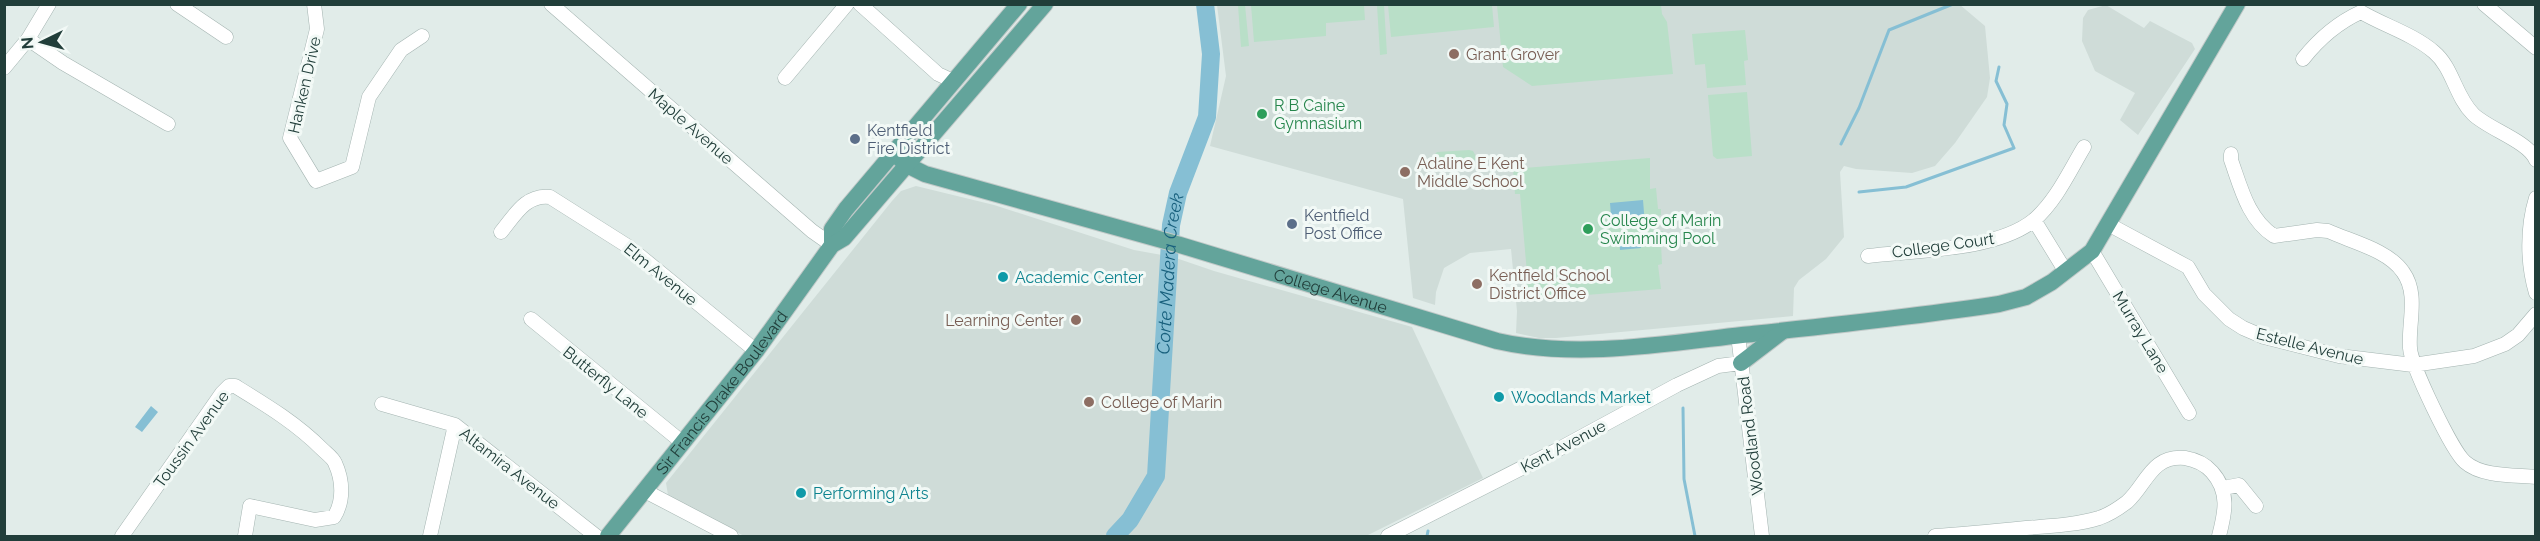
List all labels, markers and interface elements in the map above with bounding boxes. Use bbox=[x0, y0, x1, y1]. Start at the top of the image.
north arrow bbox=[12, 12, 72, 72]
street label: Hanken Drive bbox=[284, 35, 325, 135]
text: N bbox=[18, 36, 38, 50]
place label: Grant Grover bbox=[1466, 45, 1560, 64]
marker: Grant Grover bbox=[1447, 47, 1461, 61]
street label: Maple Avenue bbox=[644, 84, 737, 168]
place label: R B Caine Gymnasium bbox=[1274, 96, 1362, 133]
marker: R B Caine Gymnasium bbox=[1255, 107, 1269, 121]
place label: Kentfield Fire District bbox=[867, 121, 951, 158]
marker: Kentfield Fire District bbox=[848, 132, 862, 146]
place label: Adaline E Kent Middle School bbox=[1417, 154, 1525, 191]
marker: Adaline E Kent Middle School bbox=[1398, 165, 1412, 179]
water label: Corte Madera Creek bbox=[1152, 191, 1188, 355]
place label: Kentfield Post Office bbox=[1304, 206, 1382, 243]
place label: College of Marin Swimming Pool bbox=[1600, 211, 1721, 248]
marker: Kentfield Post Office bbox=[1285, 217, 1299, 231]
marker: College of Marin Swimming Pool bbox=[1581, 222, 1595, 236]
street label: College Court bbox=[1891, 229, 1996, 262]
street label: Elm Avenue bbox=[620, 239, 701, 310]
street label: College Avenue bbox=[1271, 265, 1390, 317]
place label: Kentfield School District Office bbox=[1489, 266, 1610, 303]
place label: Academic Center bbox=[1015, 268, 1144, 287]
marker: Academic Center bbox=[996, 270, 1010, 284]
marker: Kentfield School District Office bbox=[1470, 277, 1484, 291]
street label: Murray Lane bbox=[2109, 288, 2172, 377]
street label: Sir Francis Drake Boulevard bbox=[652, 307, 792, 478]
place label: Learning Center bbox=[945, 311, 1064, 330]
marker: Learning Center bbox=[1069, 313, 1083, 327]
street label: Estelle Avenue bbox=[2254, 324, 2365, 369]
street label: Butterfly Lane bbox=[559, 342, 652, 422]
street label: Woodland Road bbox=[1734, 375, 1767, 496]
street label: Toussin Avenue bbox=[150, 387, 233, 491]
place label: Woodlands Market bbox=[1511, 388, 1651, 407]
marker: Woodlands Market bbox=[1492, 390, 1506, 404]
place label: College of Marin bbox=[1101, 393, 1222, 412]
marker: College of Marin bbox=[1082, 395, 1096, 409]
street label: Kent Avenue bbox=[1517, 416, 1609, 477]
street label: Altamira Avenue bbox=[456, 424, 563, 513]
place label: Performing Arts bbox=[813, 484, 929, 503]
marker: Performing Arts bbox=[794, 486, 808, 500]

